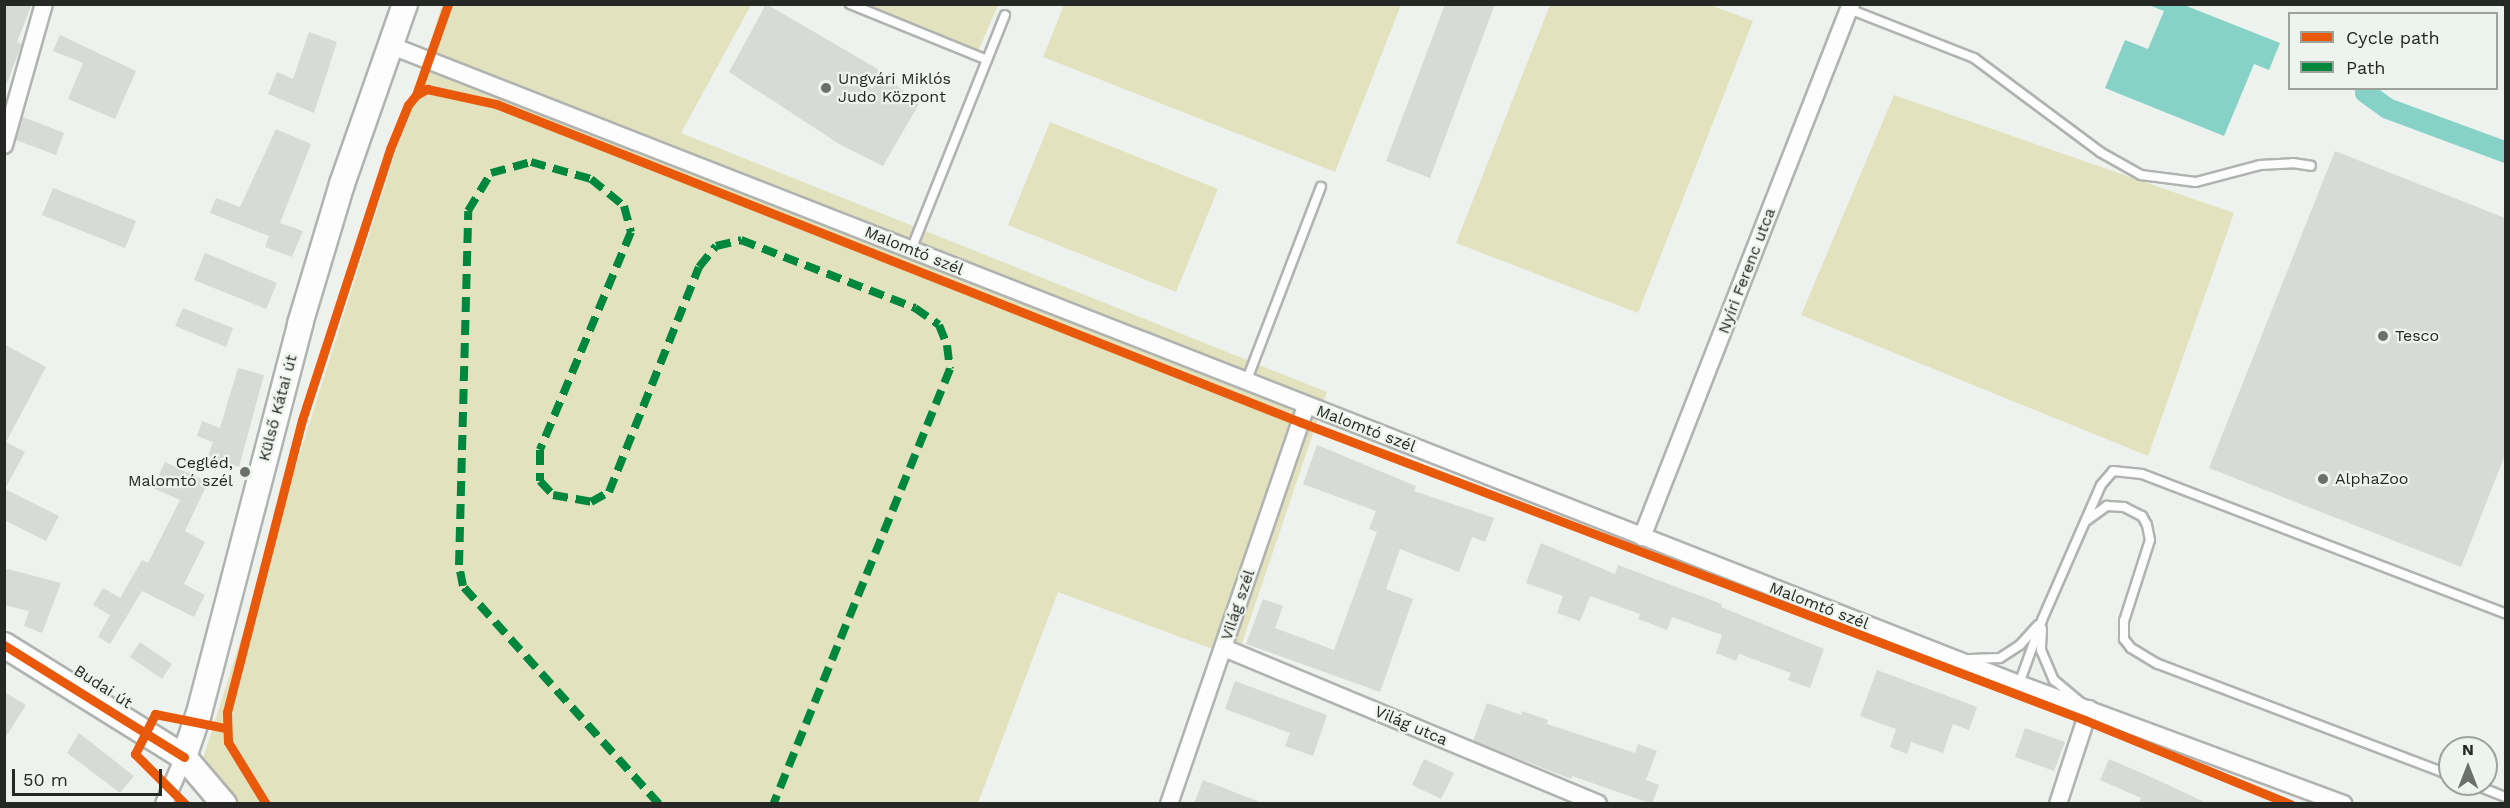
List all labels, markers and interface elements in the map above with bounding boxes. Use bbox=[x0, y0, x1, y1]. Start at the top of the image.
legend bbox=[2288, 12, 2498, 90]
text: Cycle path bbox=[2346, 27, 2440, 48]
text: Path bbox=[2346, 57, 2386, 78]
place label: Ungvári Miklós Judo Központ bbox=[838, 69, 951, 107]
marker: Ungvári Miklós Judo Központ bbox=[819, 81, 833, 95]
street label: Nyíri Ferenc utca bbox=[1714, 205, 1780, 337]
street label: Malomtó szél bbox=[862, 222, 966, 280]
place label: Tesco bbox=[2395, 326, 2439, 346]
marker: Tesco bbox=[2376, 329, 2390, 343]
street label: Külső Kátai út bbox=[255, 353, 301, 463]
street label: Malomtó szél bbox=[1314, 401, 1418, 457]
place label: Cegléd, Malomtó szél bbox=[128, 453, 233, 491]
marker: Cegléd, Malomtó szél bbox=[238, 465, 252, 479]
place label: AlphaZoo bbox=[2335, 469, 2408, 489]
marker: AlphaZoo bbox=[2316, 472, 2330, 486]
street label: Világ szél bbox=[1217, 567, 1259, 643]
street label: Malomtó szél bbox=[1767, 578, 1871, 634]
street label: Budai út bbox=[70, 661, 136, 713]
street label: Világ utca bbox=[1372, 702, 1450, 750]
north arrow bbox=[2438, 736, 2498, 796]
text: N bbox=[2462, 740, 2474, 759]
scale bar bbox=[15, 757, 165, 795]
text: 50 m bbox=[23, 769, 68, 790]

